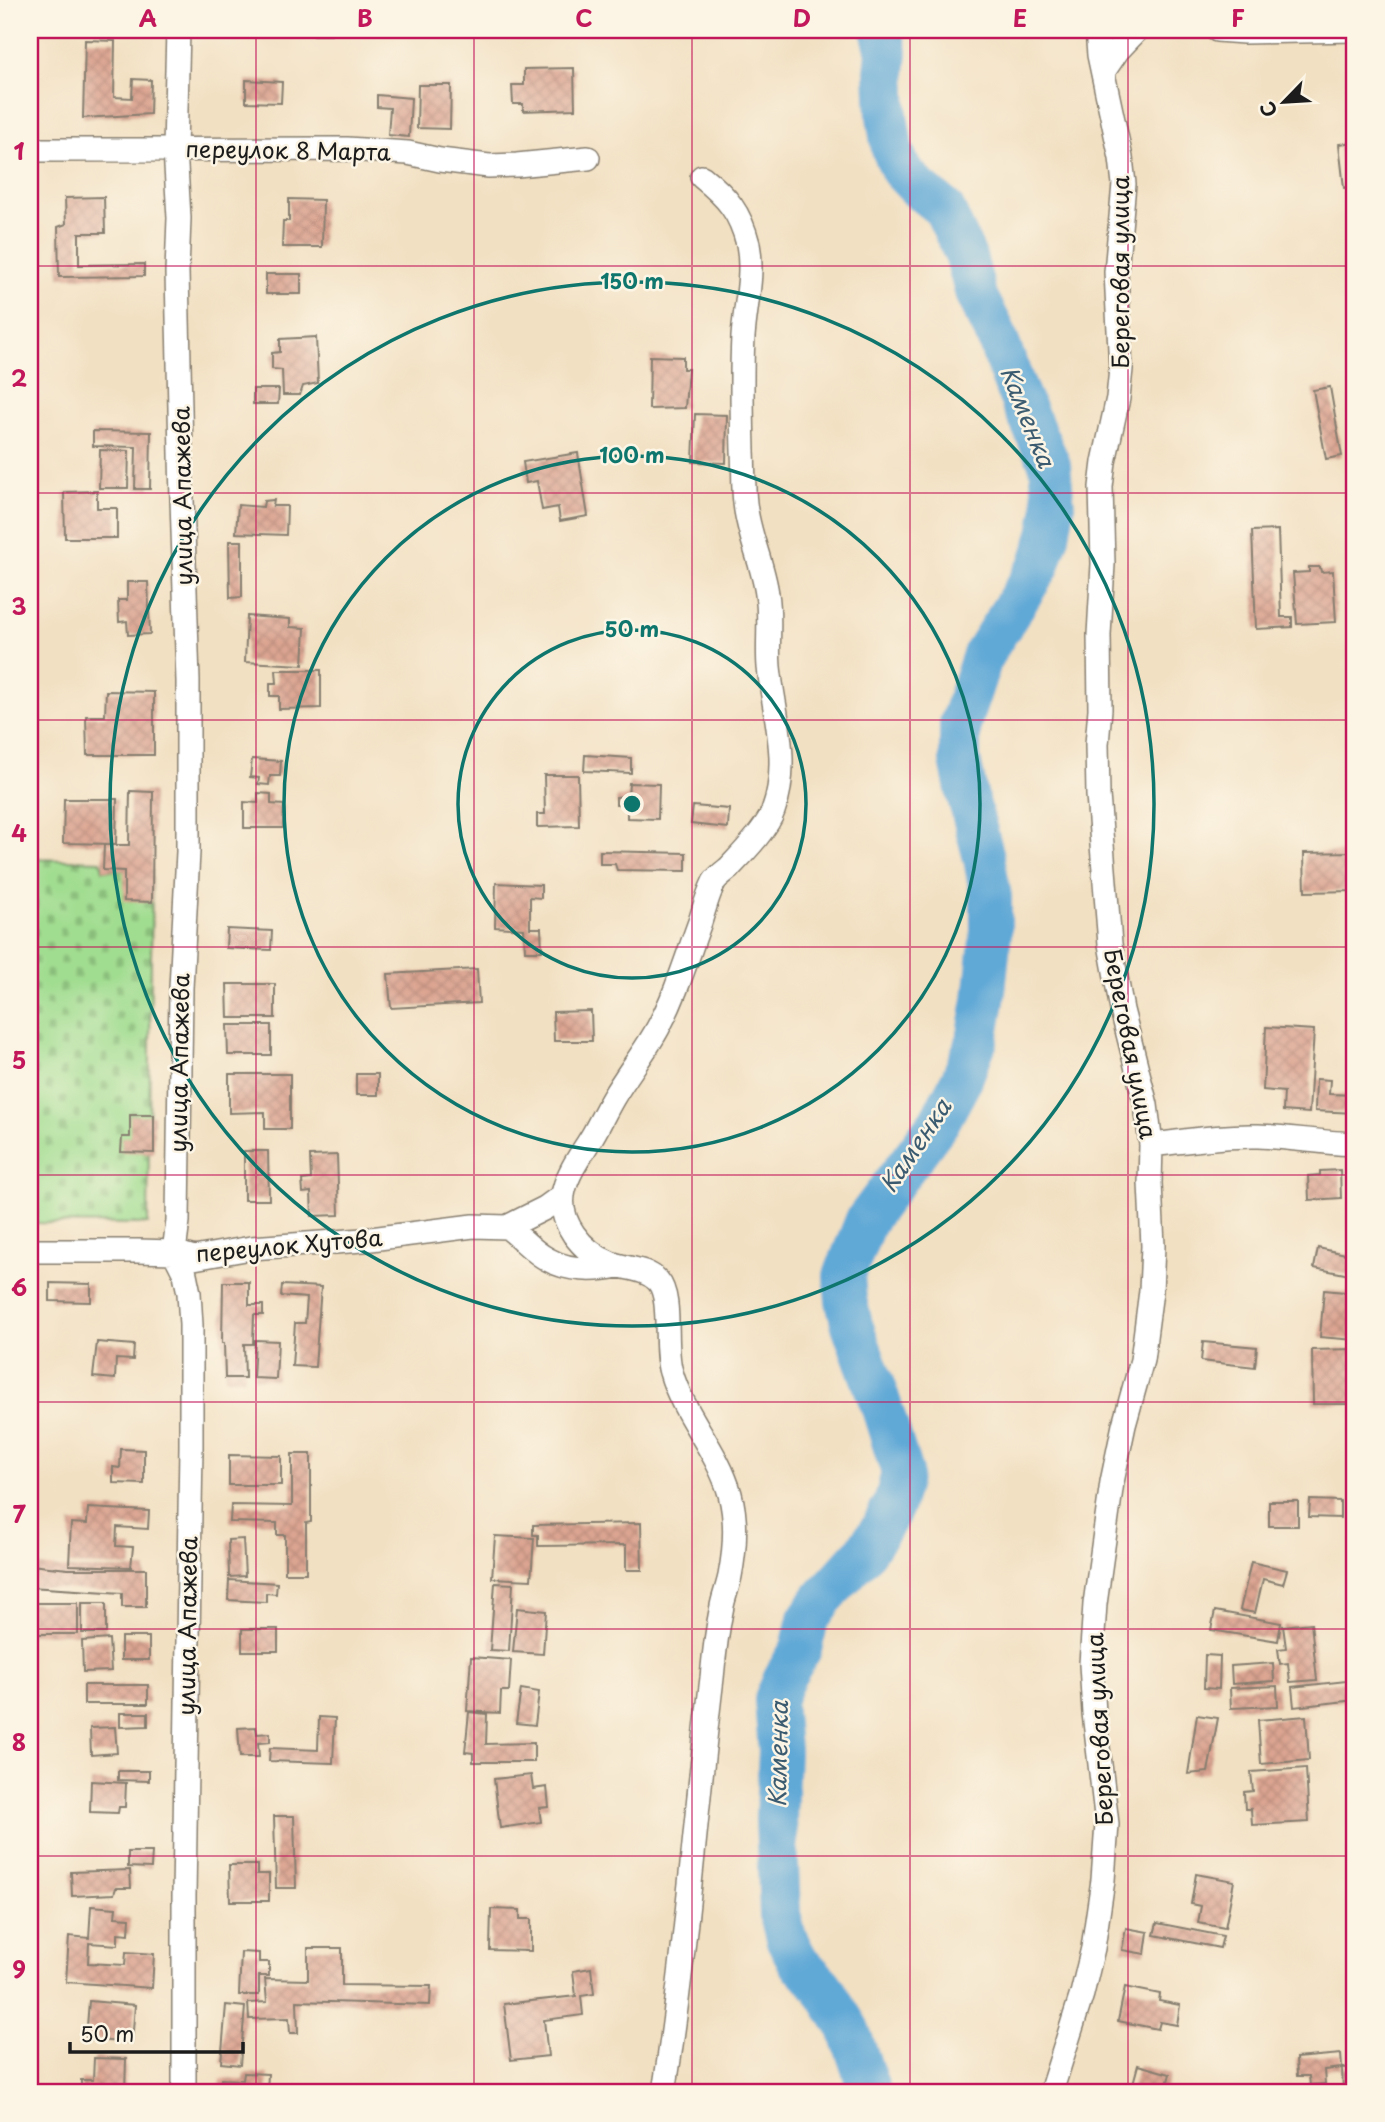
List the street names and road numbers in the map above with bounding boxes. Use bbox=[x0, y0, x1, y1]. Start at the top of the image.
street label: переулок 8 Марта bbox=[185, 130, 391, 169]
street label: Береговая улица bbox=[1102, 175, 1137, 369]
street label: улица Апажева bbox=[162, 405, 201, 586]
street label: Береговая улица bbox=[1096, 946, 1167, 1142]
street label: улица Апажева bbox=[159, 972, 198, 1153]
street label: переулок Хутова bbox=[194, 1219, 384, 1270]
street label: улица Апажева bbox=[167, 1535, 206, 1716]
street label: Береговая улица bbox=[1076, 1631, 1121, 1826]

